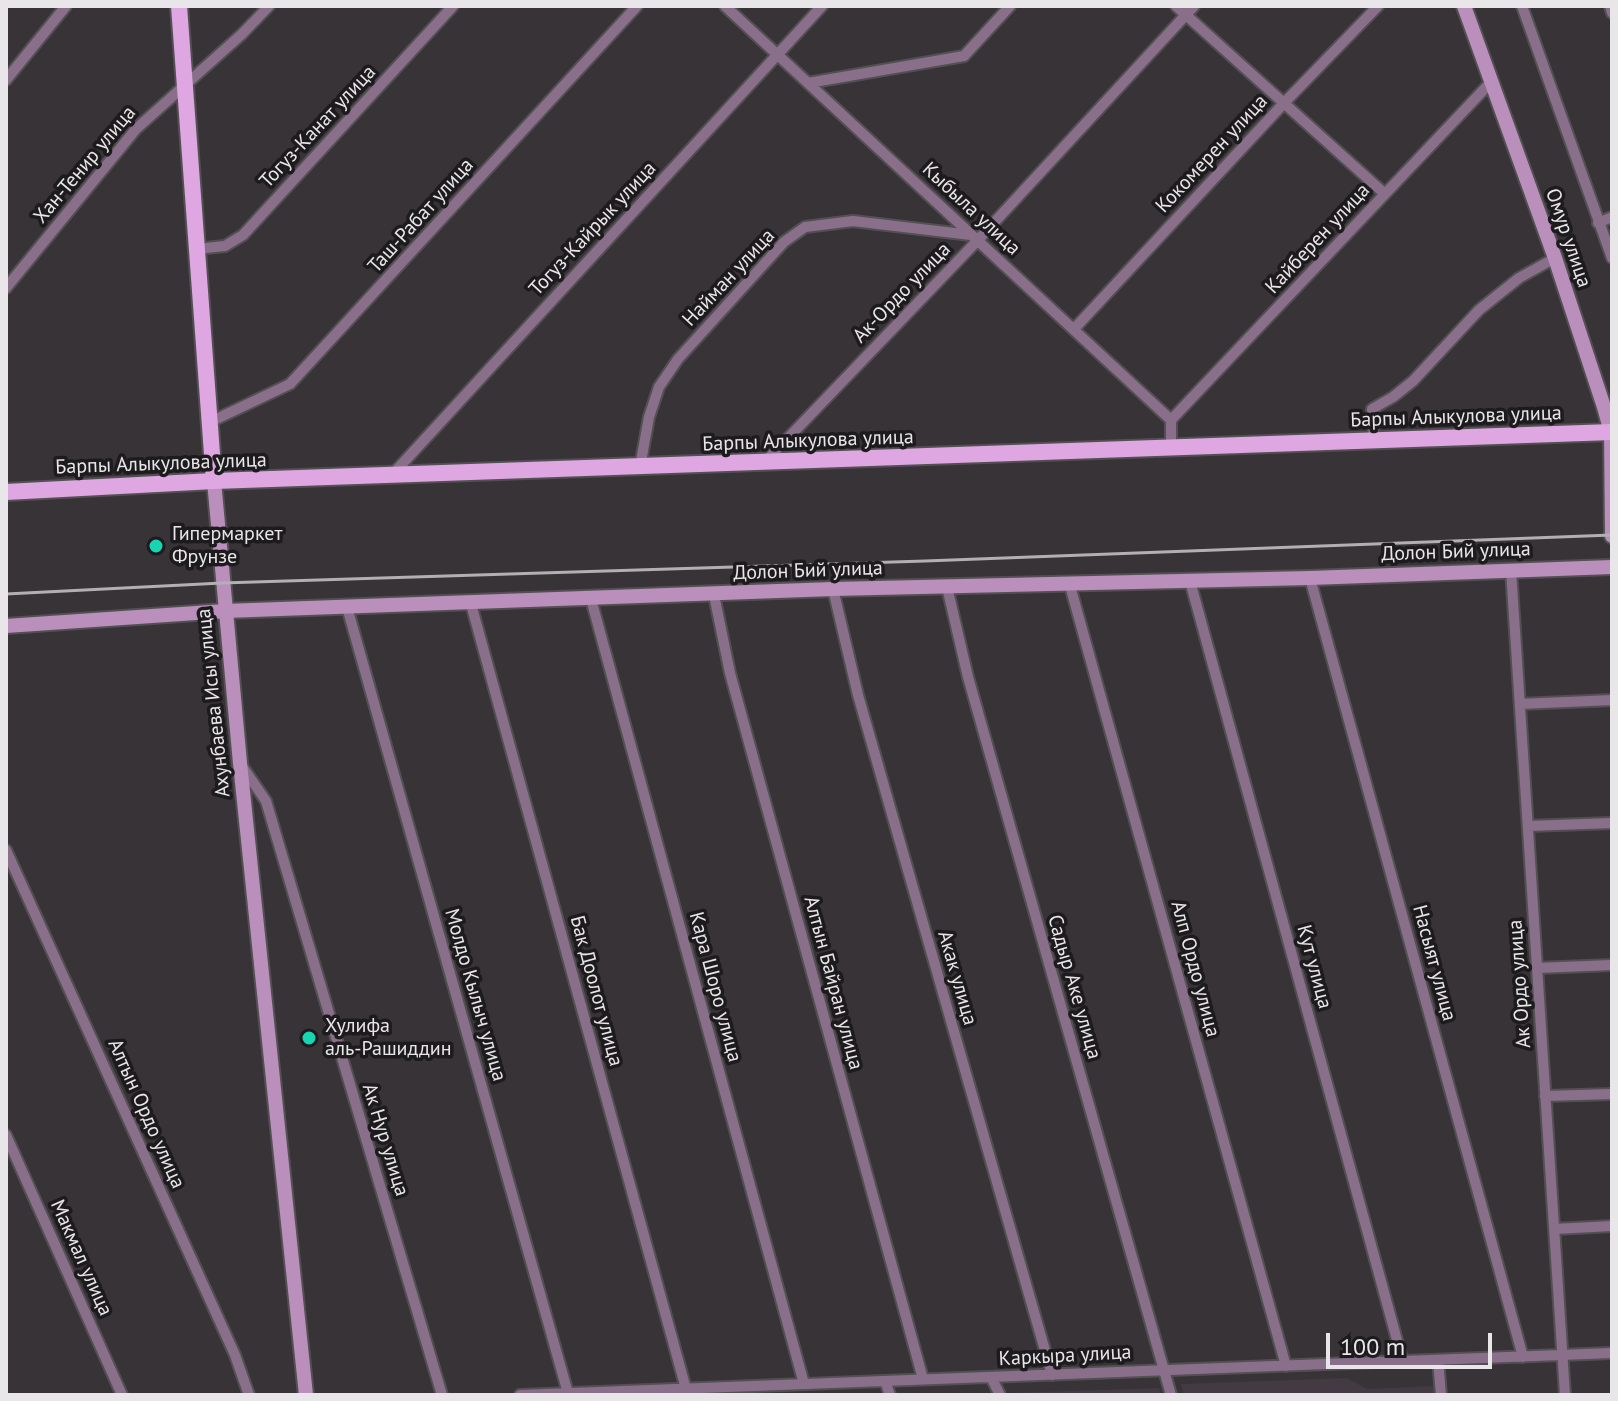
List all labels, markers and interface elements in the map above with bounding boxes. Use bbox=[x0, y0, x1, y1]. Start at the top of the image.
street label: Тогуз-Канат улица bbox=[255, 61, 381, 193]
street label: Кокомерен улица bbox=[1151, 90, 1273, 218]
street label: Хан-Тенир улица bbox=[29, 101, 141, 229]
street label: Таш-Рабат улица bbox=[363, 154, 479, 278]
street label: Тогуз-Кайрык улица bbox=[525, 157, 661, 301]
street label: Кыбыла улица bbox=[917, 157, 1025, 261]
street label: Кайберен улица bbox=[1261, 179, 1375, 299]
street label: Омур улица bbox=[1540, 185, 1596, 291]
street label: Найман улица bbox=[678, 224, 780, 332]
street label: Ак-Ордо улица bbox=[848, 238, 956, 348]
street label: Барпы Алыкулова улица bbox=[1350, 401, 1562, 433]
street label: Барпы Алыкулова улица bbox=[702, 425, 914, 457]
street label: Барпы Алыкулова улица bbox=[55, 448, 267, 480]
place label: Гипермаркет Фрунзе bbox=[172, 522, 282, 569]
marker: Гипермаркет Фрунзе bbox=[147, 537, 165, 555]
street label: Долон Бий улица bbox=[1381, 537, 1531, 567]
street label: Долон Бий улица bbox=[733, 556, 883, 586]
street label: Ахунбаева Исы улица bbox=[192, 608, 236, 798]
street label: Алтын Байран улица bbox=[798, 894, 868, 1072]
street label: Алп Ордо улица bbox=[1165, 898, 1225, 1040]
street label: Насыят улица bbox=[1407, 902, 1461, 1024]
street label: Молдо Кылыч улица bbox=[439, 906, 511, 1084]
street label: Кара Шоро улица bbox=[683, 909, 747, 1065]
street label: Садыр Аке улица bbox=[1042, 912, 1106, 1062]
street label: Бак Доолот улица bbox=[564, 913, 628, 1069]
street label: Ак Ордо улица bbox=[1504, 919, 1536, 1049]
street label: Кут улица bbox=[1291, 922, 1337, 1012]
street label: Акак улица bbox=[932, 928, 982, 1028]
place label: Хулифа аль-Рашиддин bbox=[325, 1014, 451, 1061]
marker: Хулифа аль-Рашиддин bbox=[300, 1029, 318, 1047]
street label: Алтын Ордо улица bbox=[102, 1036, 190, 1192]
street label: Ак Нур улица bbox=[357, 1081, 413, 1199]
street label: Макмал улица bbox=[45, 1196, 117, 1320]
scale bar bbox=[1330, 1317, 1496, 1367]
text: 100 m bbox=[1340, 1331, 1405, 1362]
street label: Каркыра улица bbox=[998, 1341, 1132, 1371]

